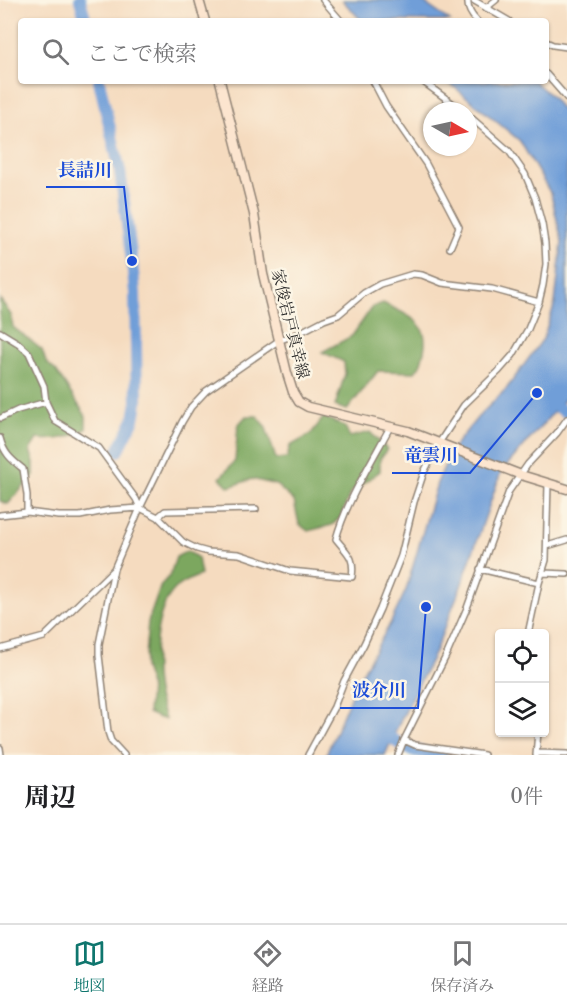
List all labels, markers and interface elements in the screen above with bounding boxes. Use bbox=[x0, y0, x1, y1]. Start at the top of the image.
search box bbox=[18, 18, 549, 84]
icon: search bbox=[39, 35, 72, 68]
text: ここで検索 bbox=[87, 40, 197, 67]
north arrow bbox=[423, 102, 477, 156]
callout: 長詰川 bbox=[46, 151, 124, 187]
text: 長詰川 bbox=[58, 159, 112, 181]
street label: 家俊岩戸真幸線 bbox=[268, 267, 314, 381]
callout: 竜雲川 bbox=[392, 437, 470, 473]
text: 竜雲川 bbox=[404, 444, 458, 466]
map controls bbox=[495, 629, 549, 737]
button: locate bbox=[495, 629, 549, 683]
callout: 波介川 bbox=[340, 672, 418, 708]
text: 波介川 bbox=[352, 679, 406, 701]
button: layers bbox=[495, 683, 549, 737]
text: 周辺 bbox=[24, 781, 76, 813]
text: 0件 bbox=[510, 784, 543, 808]
tab: 地図 bbox=[73, 937, 106, 996]
tab: 経路 bbox=[251, 937, 284, 996]
tab: 保存済み bbox=[430, 937, 494, 996]

